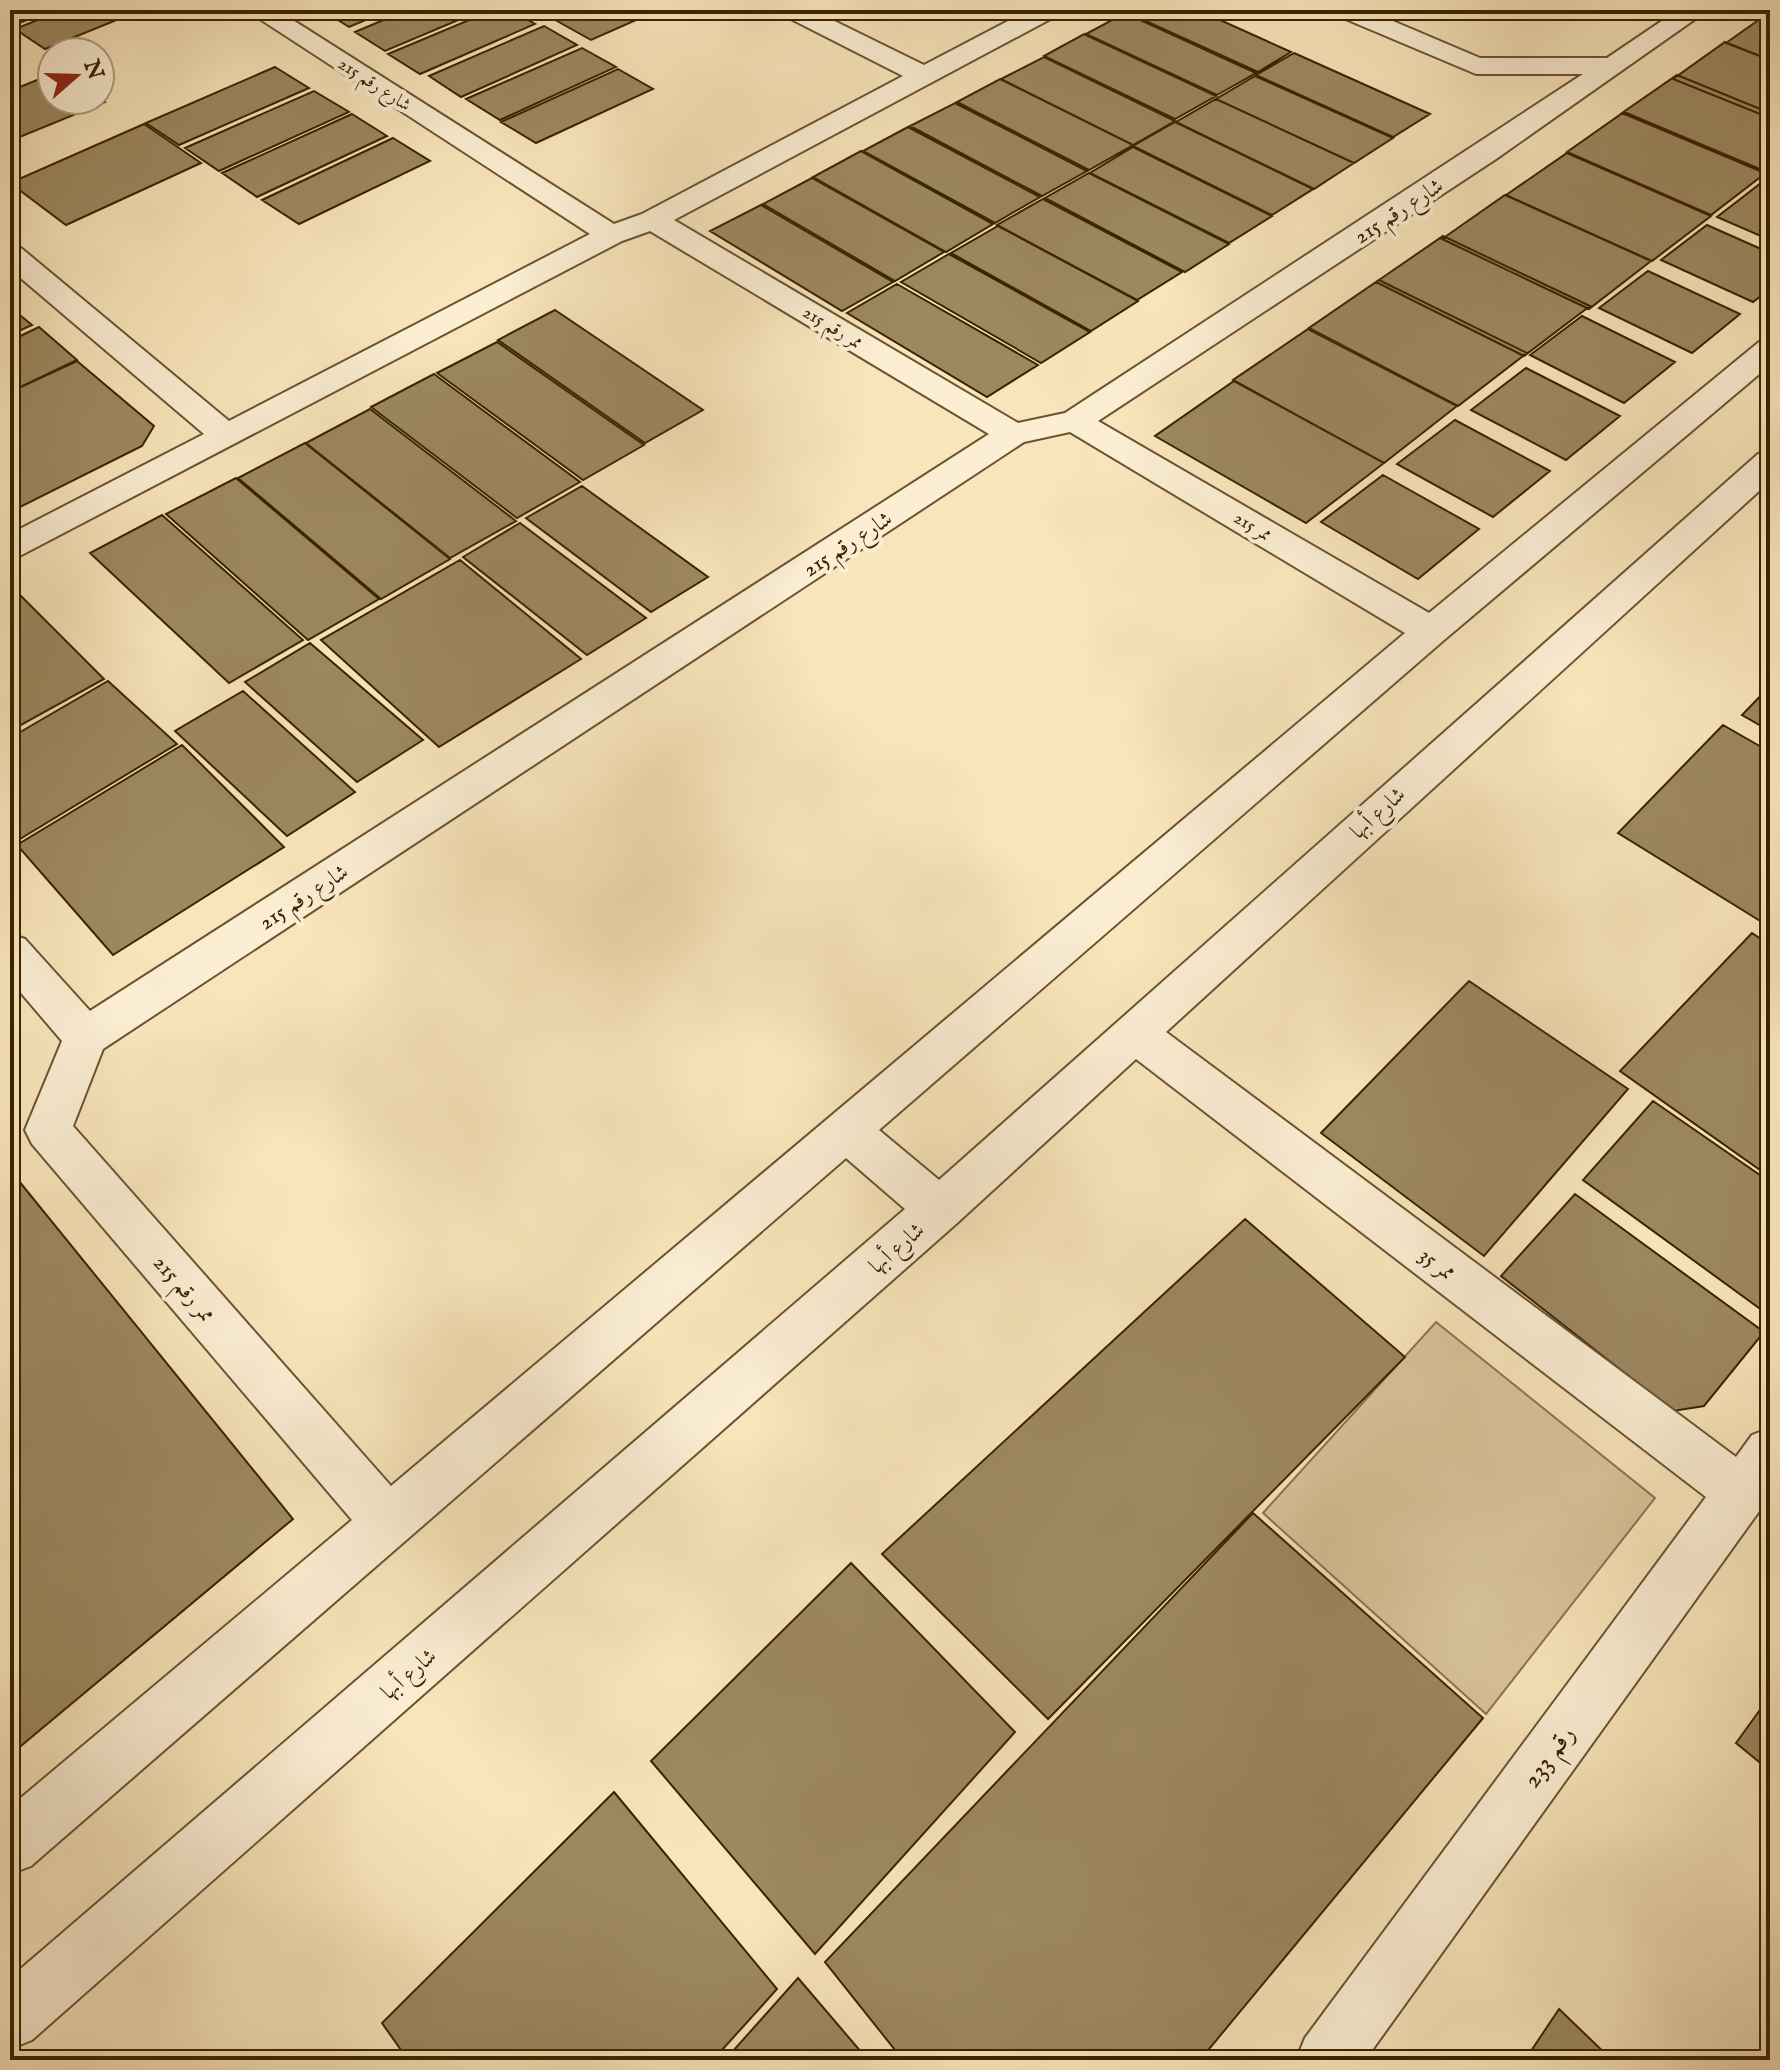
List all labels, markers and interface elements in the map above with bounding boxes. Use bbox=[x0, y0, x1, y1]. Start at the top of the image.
north arrow bbox=[36, 36, 116, 116]
street label: شارع رقم 215 bbox=[331, 53, 415, 121]
text: N bbox=[76, 55, 109, 84]
street label: شارع رقم 215 bbox=[1349, 172, 1452, 255]
street label: ممر رقم 215 bbox=[796, 301, 866, 359]
street label: شارع رقم 215 bbox=[798, 505, 901, 588]
street label: ممر 215 bbox=[1229, 507, 1275, 547]
street label: شارع أبها bbox=[1343, 779, 1414, 848]
street label: شارع رقم 215 bbox=[254, 858, 357, 941]
street label: شارع أبها bbox=[862, 1214, 933, 1283]
street label: ممر 35 bbox=[1413, 1242, 1461, 1287]
street label: ممر رقم 215 bbox=[143, 1250, 220, 1332]
street label: شارع أبها bbox=[374, 1640, 445, 1709]
street label: رقم 233 bbox=[1516, 1719, 1588, 1799]

